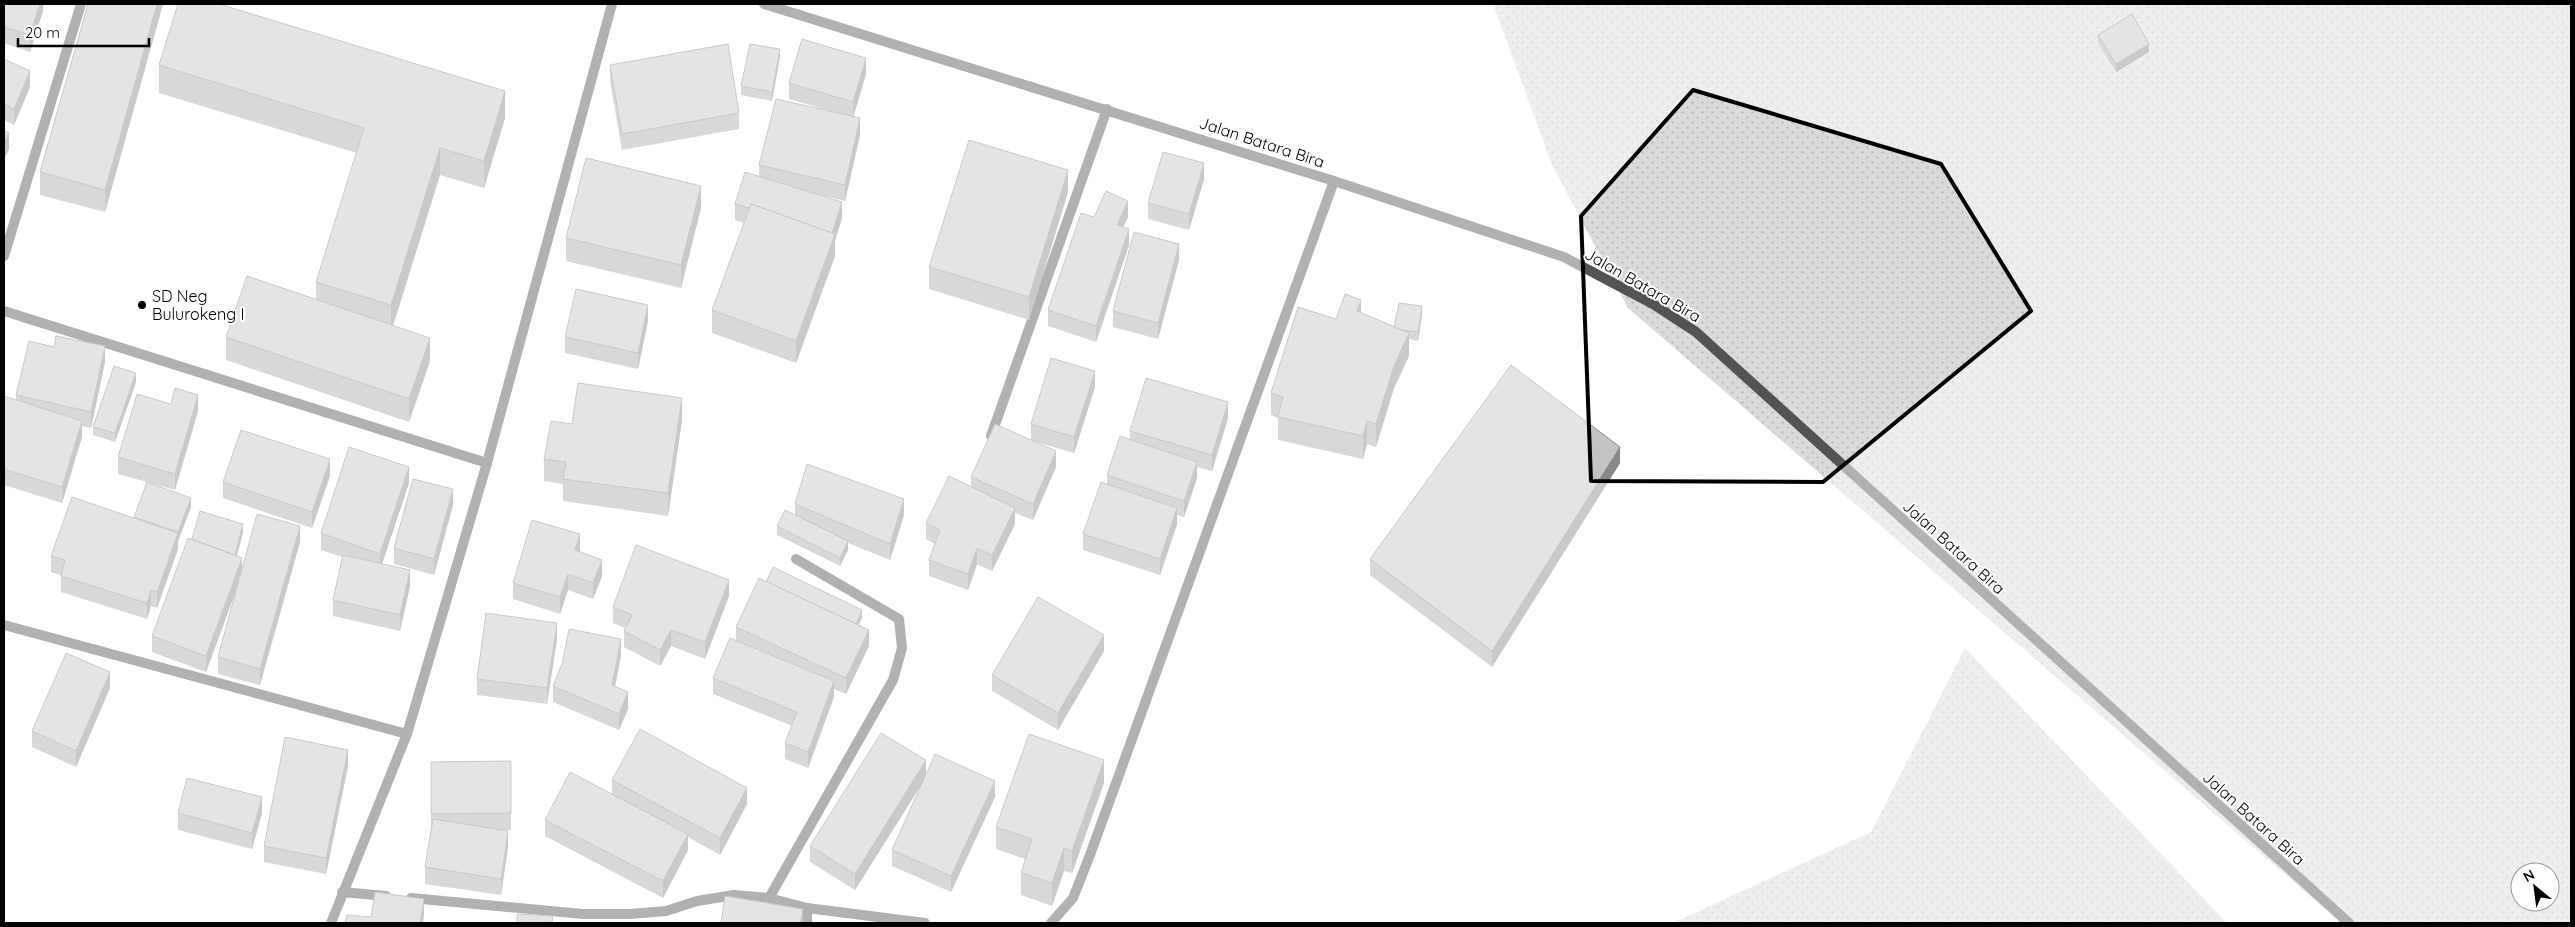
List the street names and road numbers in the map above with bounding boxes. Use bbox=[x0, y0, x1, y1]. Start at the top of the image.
street label: Jalan Batara Bira bbox=[1197, 112, 1327, 172]
street label: Jalan Batara Bira bbox=[1581, 244, 1705, 326]
street label: Jalan Batara Bira bbox=[1899, 496, 2009, 598]
street label: Jalan Batara Bira bbox=[2199, 767, 2309, 869]

